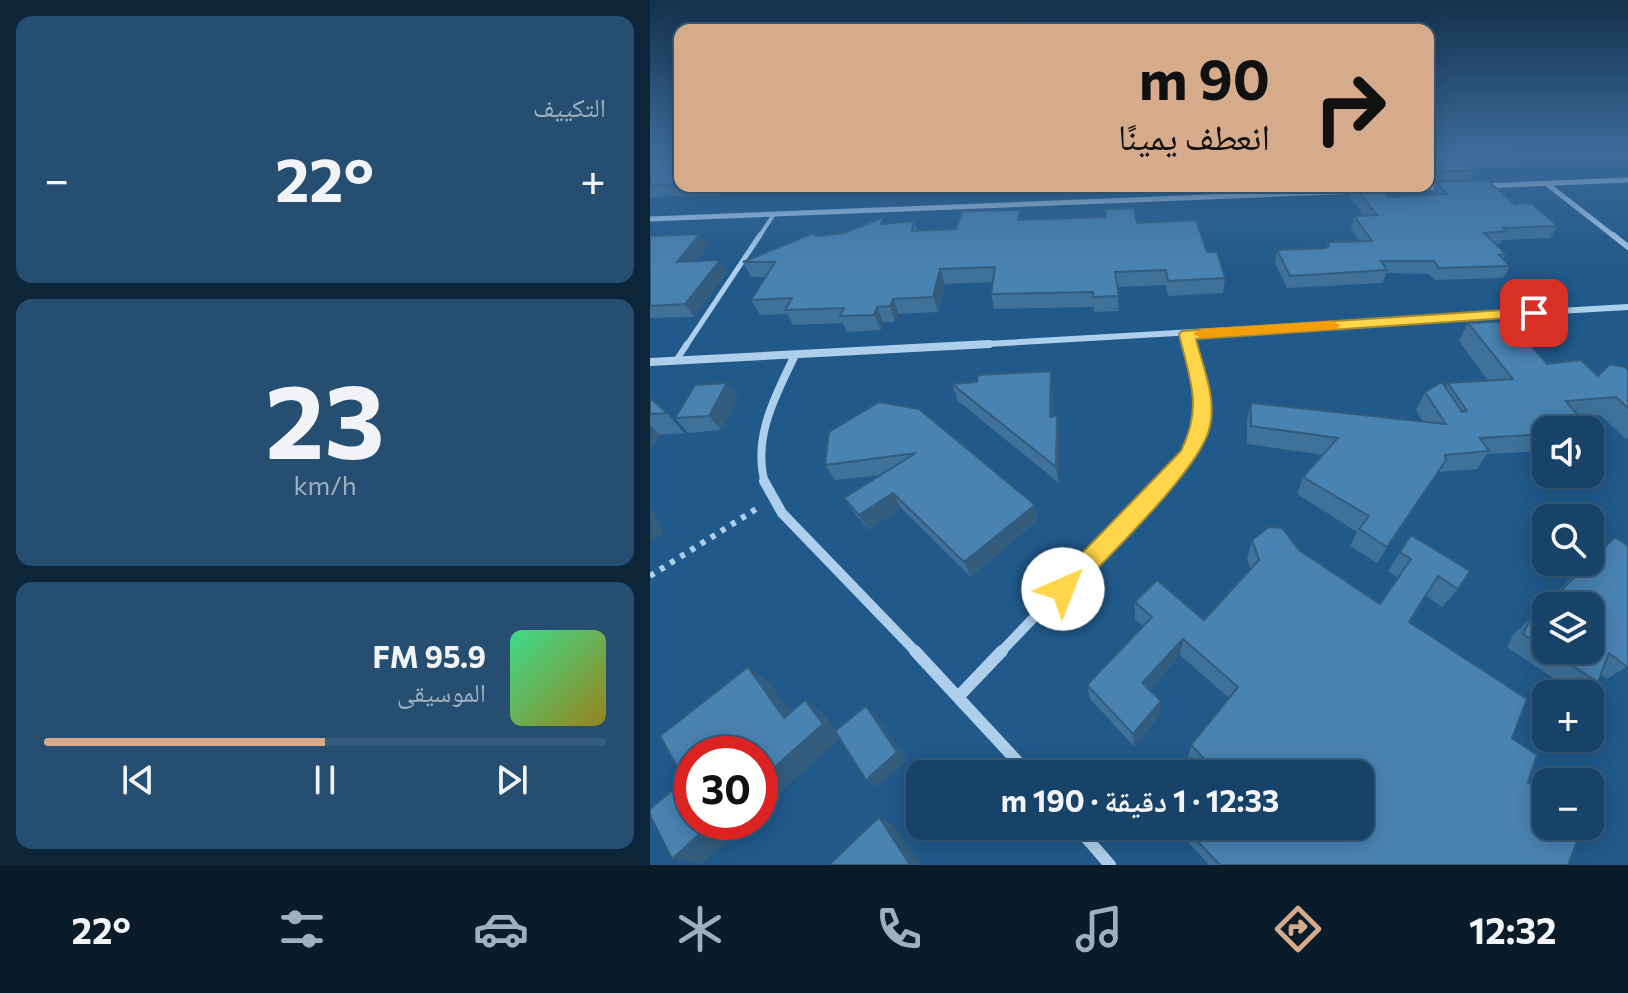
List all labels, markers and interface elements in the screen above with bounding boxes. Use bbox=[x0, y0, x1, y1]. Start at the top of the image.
text: 90 m bbox=[1139, 43, 1270, 112]
icon: right bbox=[1298, 56, 1402, 160]
text: التكييف bbox=[533, 91, 606, 122]
text: انعطف يمينًا bbox=[1118, 113, 1270, 157]
text: 22° bbox=[275, 141, 374, 214]
text: − bbox=[44, 151, 69, 205]
text: + bbox=[580, 151, 606, 205]
pin bbox=[1500, 279, 1568, 347]
icon: arrive bbox=[1512, 291, 1556, 335]
text: 23 bbox=[265, 353, 385, 480]
map controls bbox=[1532, 416, 1604, 840]
button: sound bbox=[1532, 416, 1604, 488]
text: km/h bbox=[293, 469, 357, 500]
button: search bbox=[1532, 504, 1604, 576]
position arrow bbox=[1021, 547, 1105, 631]
button: layers bbox=[1532, 592, 1604, 664]
text: 95.9 FM bbox=[372, 637, 486, 674]
text: الموسيقى bbox=[397, 676, 486, 707]
button: + bbox=[1532, 680, 1604, 752]
speed limit sign: 30 bbox=[674, 736, 778, 840]
icon: previous bbox=[116, 758, 160, 802]
icon: pause bbox=[303, 758, 347, 802]
icon: next bbox=[490, 758, 534, 802]
button: − bbox=[1532, 768, 1604, 840]
text: 12:33 · 1 دقيقة · 190 m bbox=[1001, 781, 1279, 818]
icon: filters bbox=[274, 901, 330, 957]
icon: car bbox=[473, 901, 529, 957]
icon: climate bbox=[672, 901, 728, 957]
icon: phone bbox=[871, 901, 927, 957]
icon: music bbox=[1071, 901, 1127, 957]
icon: directions bbox=[1270, 901, 1326, 957]
text: 22° bbox=[72, 907, 131, 951]
text: 12:32 bbox=[1469, 907, 1556, 951]

